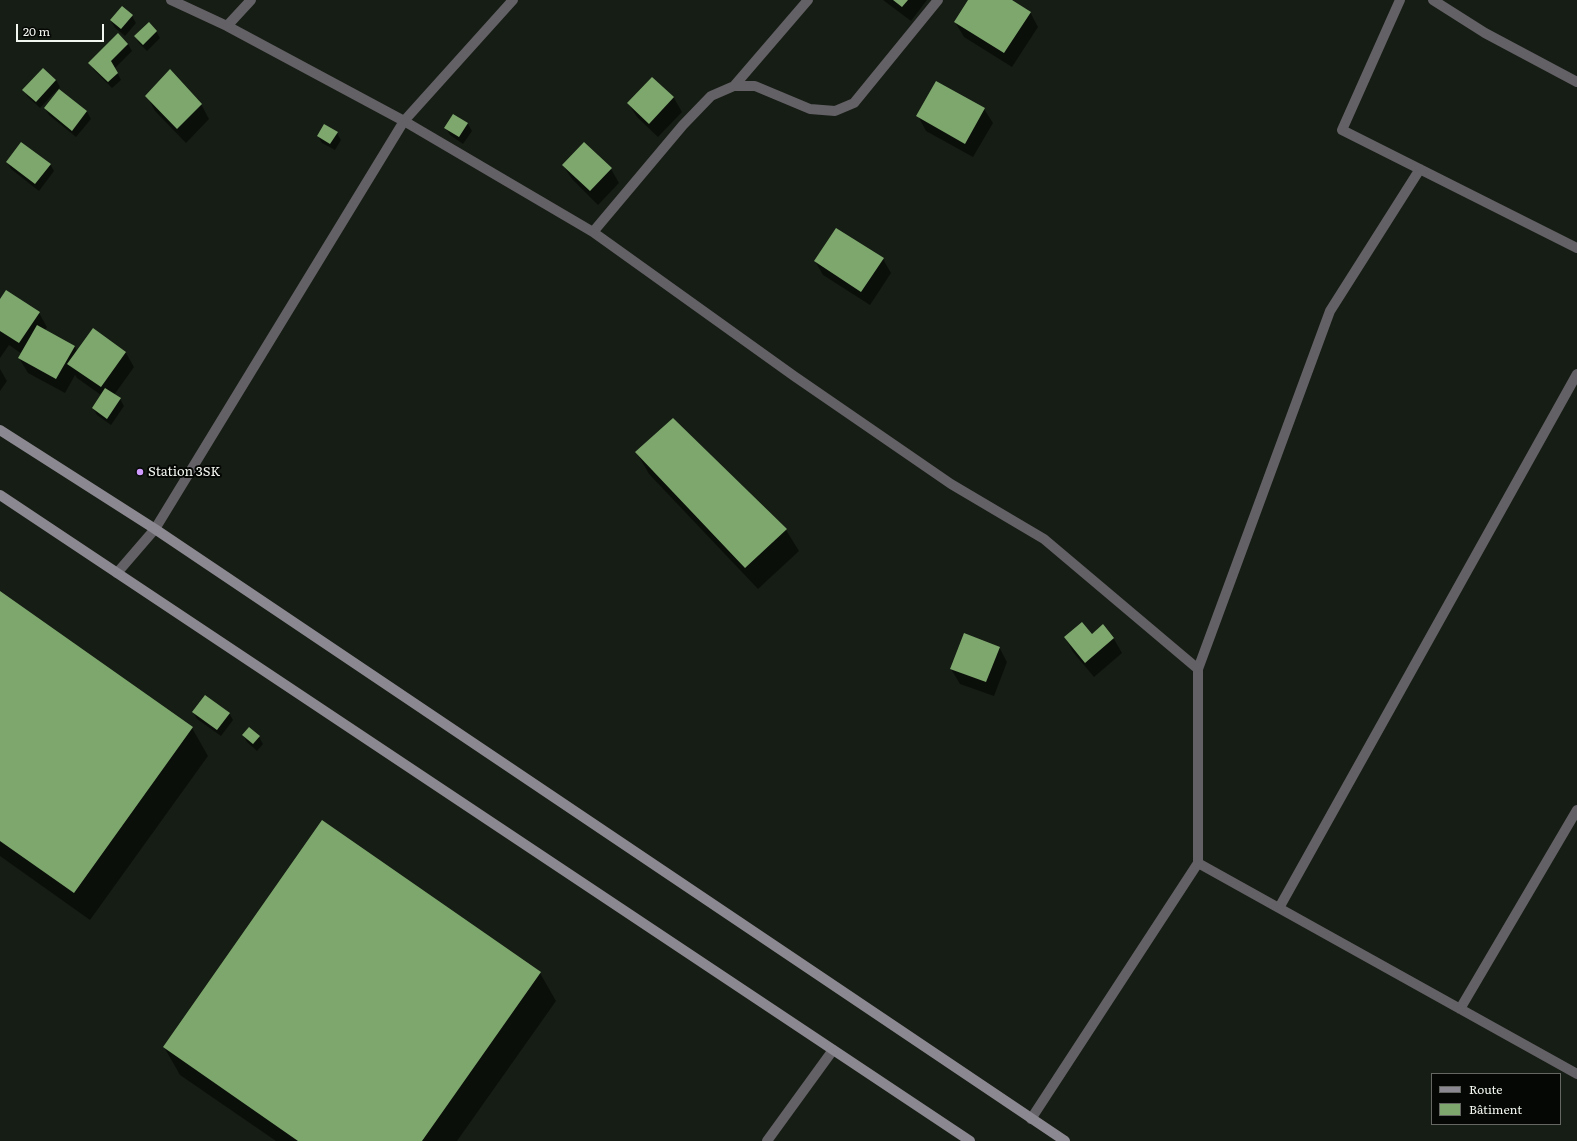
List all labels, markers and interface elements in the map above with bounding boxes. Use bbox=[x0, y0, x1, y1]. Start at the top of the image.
scale bar bbox=[18, 16, 106, 42]
text: 20 m bbox=[23, 22, 50, 40]
place label: Station 3SK bbox=[148, 464, 220, 480]
marker: Station 3SK bbox=[135, 467, 145, 477]
legend bbox=[1431, 1073, 1561, 1125]
text: Route bbox=[1469, 1080, 1503, 1098]
text: Bâtiment bbox=[1469, 1100, 1522, 1118]

